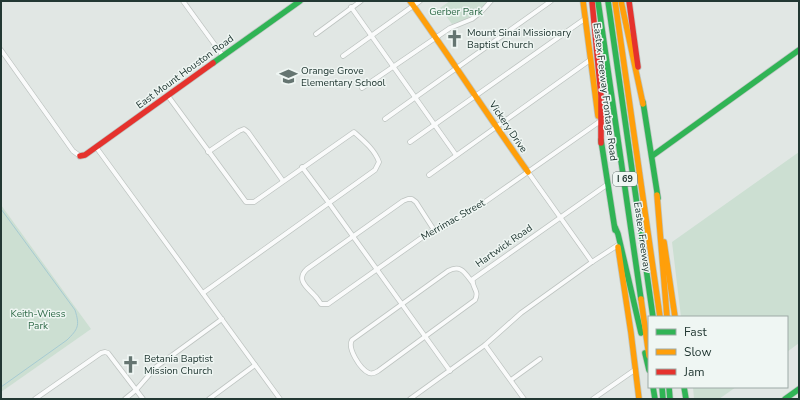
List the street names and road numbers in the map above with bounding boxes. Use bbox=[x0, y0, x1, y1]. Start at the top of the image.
street label: Eastex Freeway Frontage Road bbox=[590, 22, 620, 162]
street label: East Mount Houston Road bbox=[133, 32, 237, 112]
street label: Vickery Drive bbox=[485, 98, 530, 156]
road number: I 69 bbox=[613, 172, 637, 186]
street label: Merrimac Street bbox=[418, 196, 488, 244]
street label: Eastex Freeway bbox=[630, 201, 654, 274]
street label: Hartwick Road bbox=[473, 221, 535, 271]

